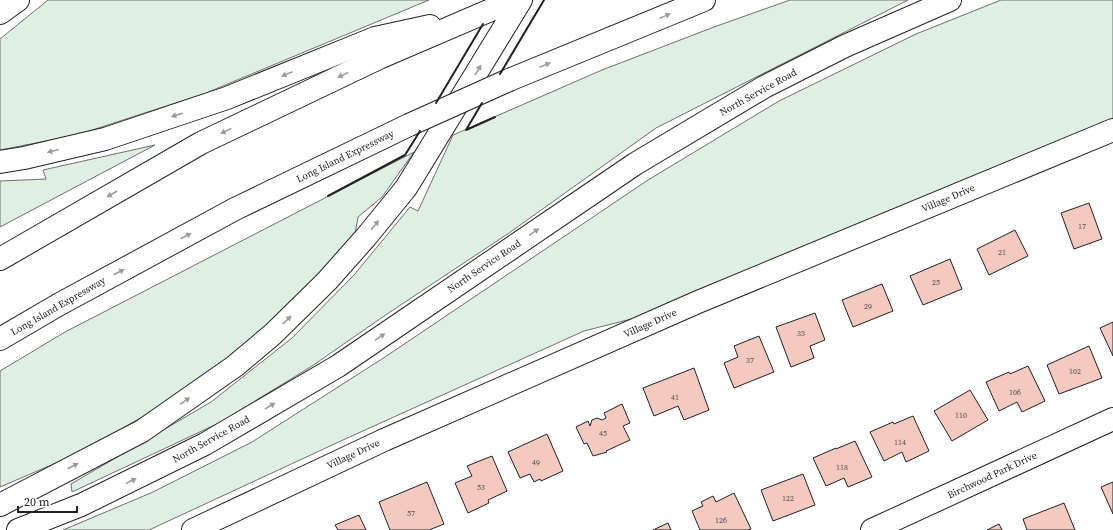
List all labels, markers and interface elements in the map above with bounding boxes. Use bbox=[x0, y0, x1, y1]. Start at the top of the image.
one-way arrow bbox=[659, 13, 671, 19]
one-way arrow bbox=[539, 62, 551, 68]
one-way arrow bbox=[474, 65, 482, 75]
street label: North Service Road bbox=[717, 65, 799, 119]
one-way arrow bbox=[280, 71, 292, 77]
one-way arrow bbox=[338, 72, 349, 78]
one-way arrow bbox=[171, 112, 183, 118]
street label: Long Island Expressway bbox=[294, 126, 397, 185]
one-way arrow bbox=[220, 128, 232, 134]
one-way arrow bbox=[46, 149, 59, 155]
street label: Village Drive bbox=[919, 181, 977, 215]
one-way arrow bbox=[107, 191, 118, 198]
one-way arrow bbox=[371, 220, 380, 231]
house number: 17 bbox=[1078, 221, 1086, 232]
one-way arrow bbox=[528, 229, 539, 236]
one-way arrow bbox=[180, 232, 191, 239]
street label: North Service Road bbox=[445, 236, 524, 296]
house number: 21 bbox=[998, 247, 1006, 258]
one-way arrow bbox=[113, 268, 125, 275]
street label: Long Island Expressway bbox=[8, 273, 108, 338]
house number: 25 bbox=[932, 277, 940, 288]
house number: 29 bbox=[864, 301, 872, 312]
street label: Village Drive bbox=[621, 305, 679, 341]
one-way arrow bbox=[282, 315, 292, 325]
house number: 33 bbox=[797, 328, 805, 339]
one-way arrow bbox=[375, 333, 385, 341]
house number: 37 bbox=[746, 355, 754, 366]
house number: 102 bbox=[1069, 366, 1081, 377]
house number: 106 bbox=[1009, 387, 1021, 398]
house number: 41 bbox=[671, 392, 679, 403]
one-way arrow bbox=[180, 397, 190, 405]
one-way arrow bbox=[265, 402, 275, 410]
house number: 110 bbox=[955, 410, 967, 421]
street label: North Service Road bbox=[170, 412, 252, 466]
house number: 45 bbox=[599, 428, 607, 439]
street label: Village Drive bbox=[324, 436, 382, 472]
house number: 114 bbox=[894, 437, 906, 448]
street label: Birchwood Park Drive bbox=[945, 449, 1039, 501]
house number: 49 bbox=[532, 457, 540, 468]
house number: 118 bbox=[836, 462, 848, 473]
one-way arrow bbox=[67, 463, 79, 470]
one-way arrow bbox=[125, 478, 136, 484]
house number: 53 bbox=[477, 482, 485, 493]
scale bar bbox=[18, 488, 77, 514]
house number: 122 bbox=[782, 493, 794, 504]
text: 20 m bbox=[24, 494, 50, 510]
house number: 57 bbox=[407, 508, 415, 519]
house number: 126 bbox=[715, 515, 727, 526]

